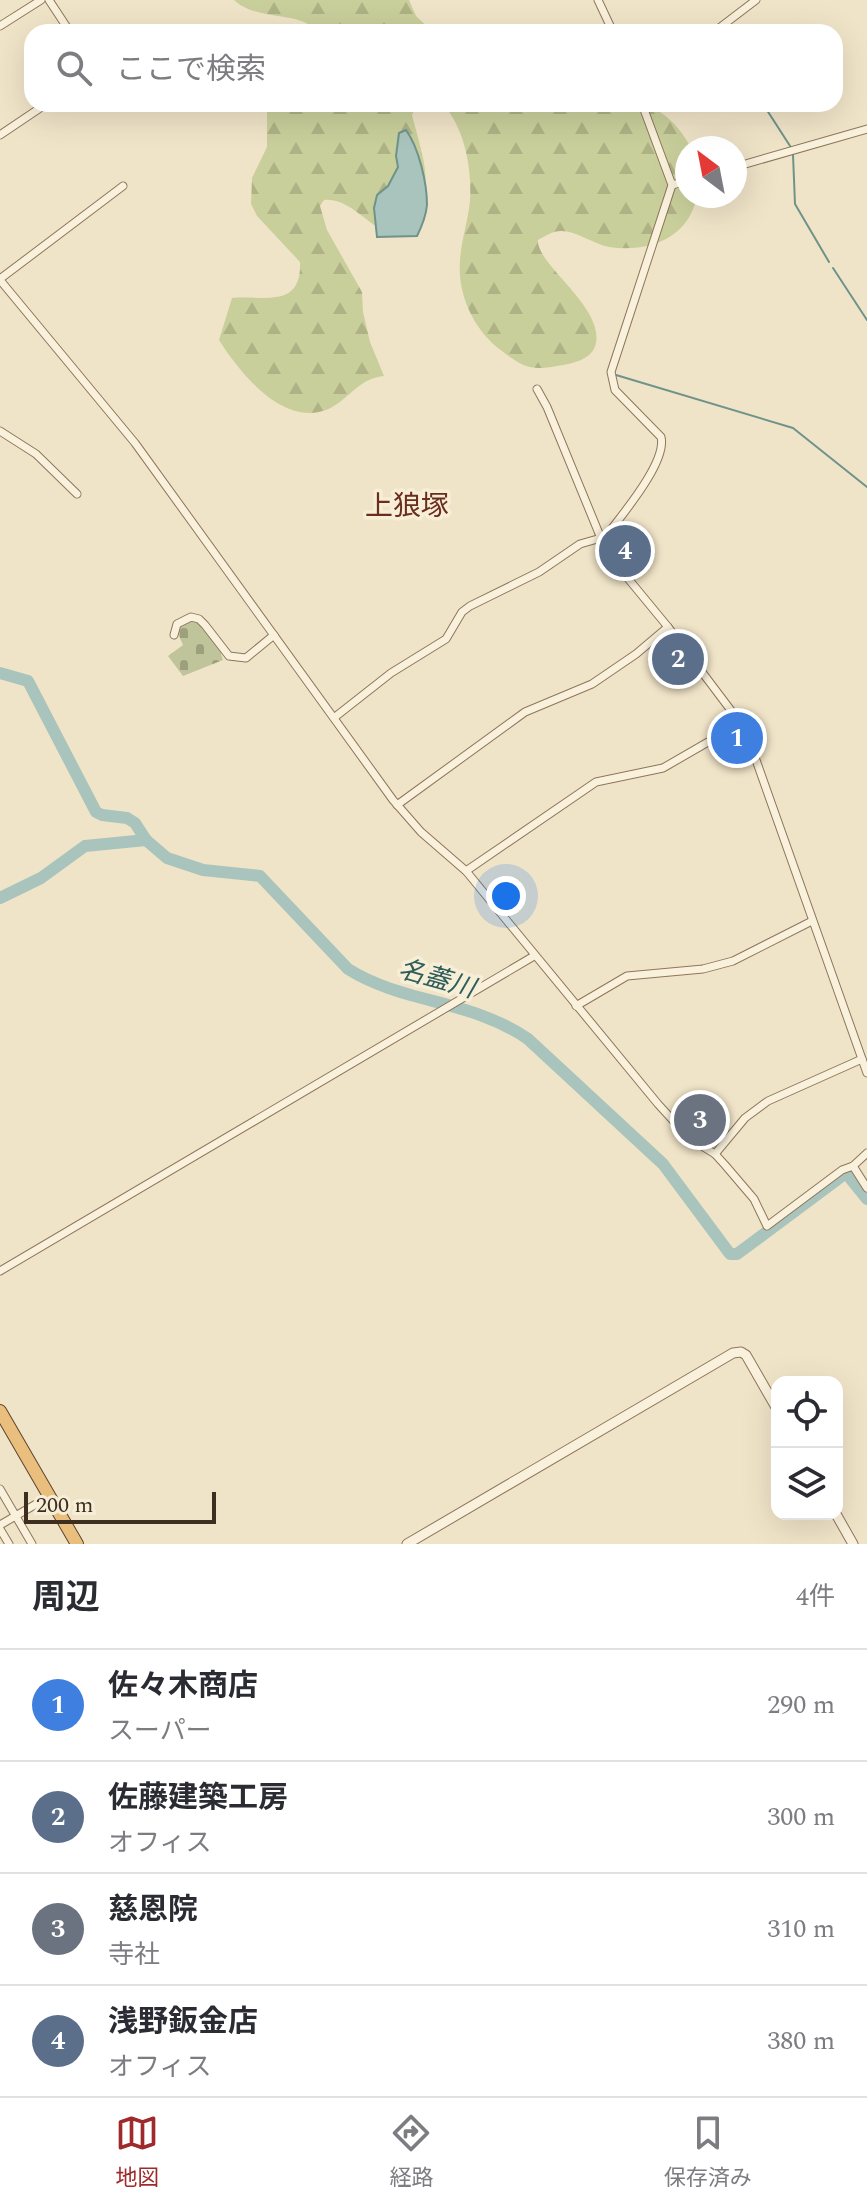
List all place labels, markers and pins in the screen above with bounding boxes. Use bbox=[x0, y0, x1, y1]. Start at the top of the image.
pin: 4 bbox=[599, 521, 651, 581]
pin: 2 bbox=[652, 629, 704, 689]
pin: 1 bbox=[711, 708, 763, 768]
pin: 3 bbox=[674, 1090, 726, 1150]

